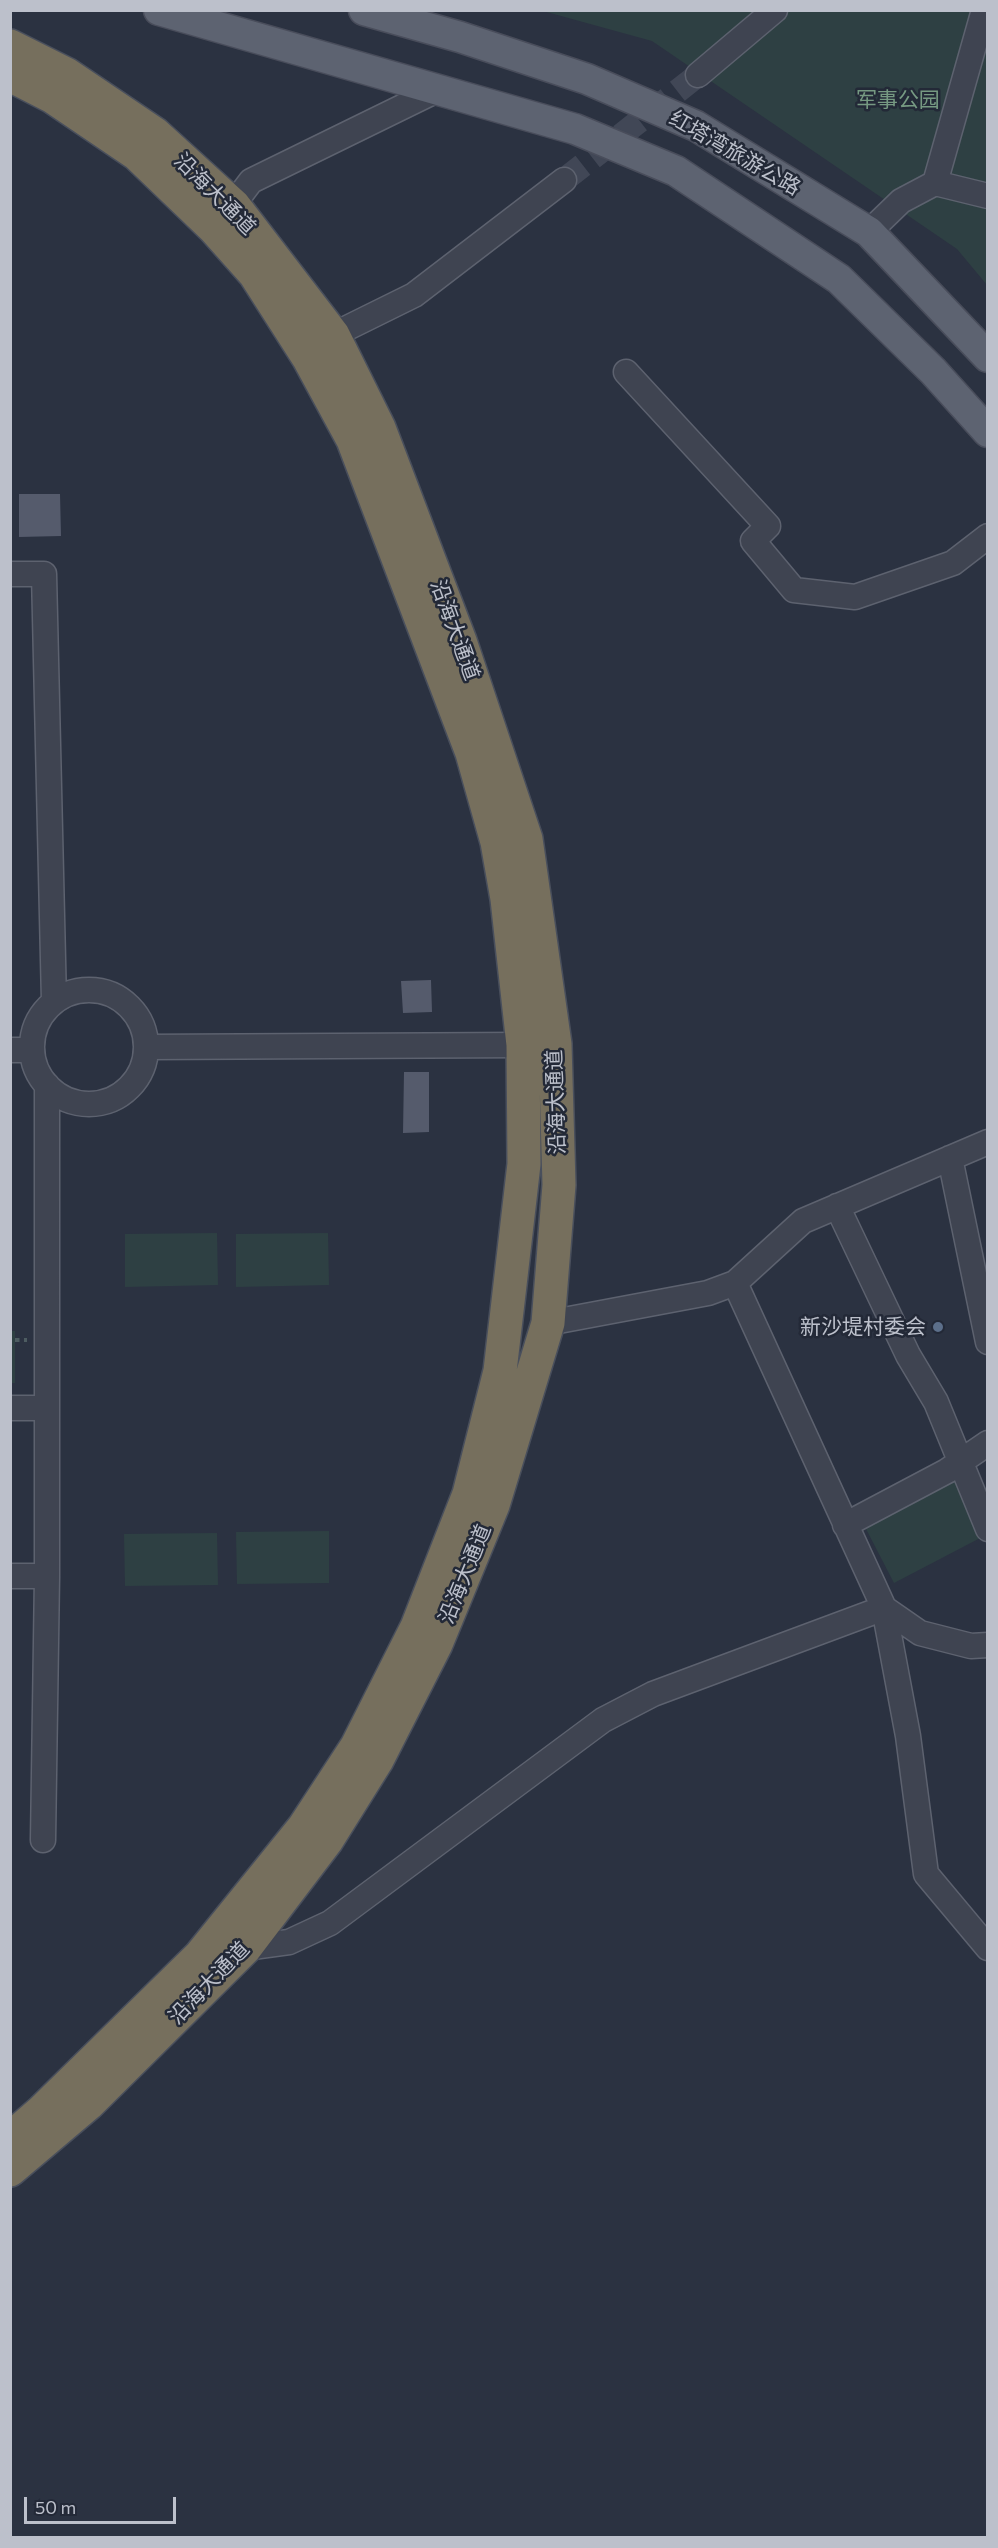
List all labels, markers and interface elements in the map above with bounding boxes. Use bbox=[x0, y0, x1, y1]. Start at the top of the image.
park label: 军事公园 bbox=[856, 87, 940, 113]
street label: 红塔湾旅游公路 bbox=[665, 105, 805, 201]
street label: 沿海大通道 bbox=[169, 148, 261, 240]
street label: 沿海大通道 bbox=[425, 576, 485, 684]
street label: 沿海大通道 bbox=[542, 1049, 570, 1155]
place label: 新沙堤村委会 bbox=[800, 1314, 926, 1340]
marker: 新沙堤村委会 bbox=[931, 1320, 945, 1334]
street label: 沿海大通道 bbox=[434, 1521, 496, 1627]
street label: 沿海大通道 bbox=[163, 1936, 255, 2030]
scale bar bbox=[27, 2485, 178, 2523]
text: 50 m bbox=[35, 2496, 76, 2518]

